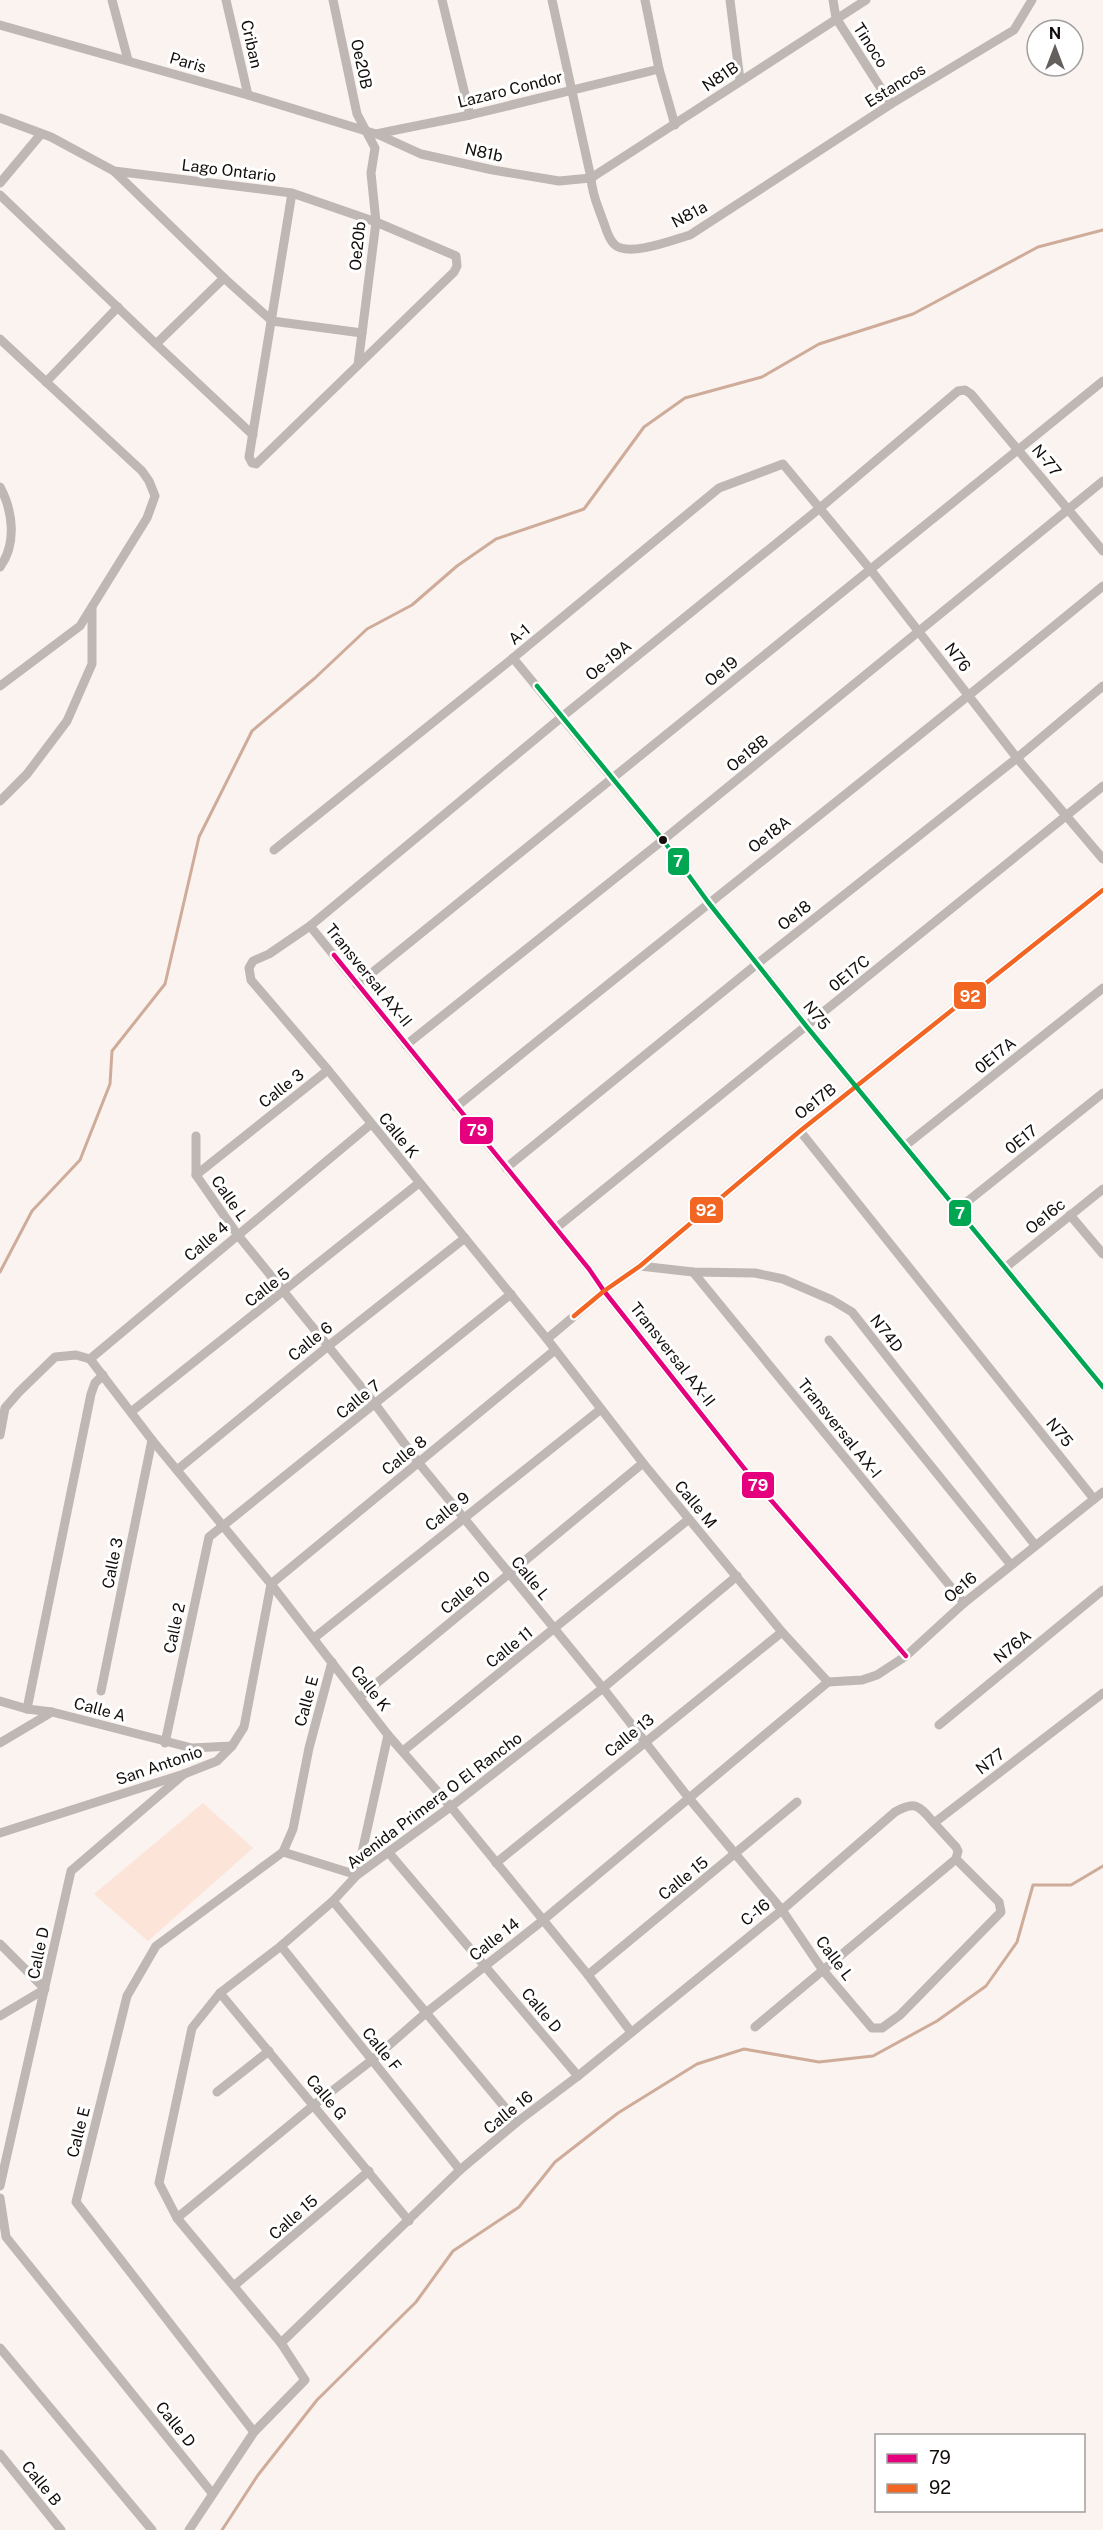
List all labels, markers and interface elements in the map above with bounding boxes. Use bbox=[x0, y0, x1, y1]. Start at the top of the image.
street label: Criban bbox=[237, 18, 266, 70]
north arrow bbox=[1025, 18, 1085, 78]
street label: Tinoco bbox=[849, 19, 892, 71]
text: N bbox=[1049, 24, 1061, 43]
street label: Oe20B bbox=[347, 37, 376, 91]
street label: Paris bbox=[167, 48, 208, 77]
street label: N81B bbox=[699, 57, 742, 95]
street label: Estancos bbox=[862, 59, 929, 111]
street label: Lazaro Condor bbox=[456, 67, 565, 112]
street label: N81b bbox=[463, 139, 505, 166]
street label: Lago Ontario bbox=[181, 155, 277, 186]
street label: N81a bbox=[668, 197, 710, 232]
street label: Oe20b bbox=[345, 220, 370, 272]
street label: N-77 bbox=[1028, 440, 1065, 480]
street label: A-1 bbox=[505, 620, 534, 649]
street label: Oe-19A bbox=[582, 636, 635, 685]
street label: N76 bbox=[940, 639, 975, 676]
street label: Oe19 bbox=[701, 652, 742, 690]
street label: Oe18B bbox=[723, 731, 772, 776]
street label: Oe18A bbox=[744, 812, 794, 857]
unlabelled marker bbox=[657, 834, 669, 846]
line badge: 7 bbox=[667, 847, 690, 876]
text: 7 bbox=[673, 852, 683, 871]
street label: Oe18 bbox=[774, 896, 815, 934]
street label: Transversal AX-II bbox=[321, 920, 416, 1031]
street label: 0E17C bbox=[825, 951, 874, 996]
line badge: 92 bbox=[953, 981, 987, 1010]
text: 92 bbox=[960, 987, 980, 1006]
street label: N75 bbox=[799, 997, 834, 1034]
street label: 0E17A bbox=[971, 1033, 1020, 1078]
street label: Calle 3 bbox=[255, 1065, 308, 1112]
street label: Oe17B bbox=[791, 1079, 840, 1124]
street label: Calle K bbox=[375, 1109, 423, 1162]
line badge: 79 bbox=[459, 1116, 494, 1145]
text: 79 bbox=[467, 1121, 487, 1140]
street label: 0E17 bbox=[1001, 1121, 1041, 1158]
street label: Calle L bbox=[207, 1172, 252, 1225]
street label: Oe16c bbox=[1022, 1195, 1069, 1238]
line badge: 92 bbox=[689, 1196, 724, 1224]
line badge: 7 bbox=[948, 1199, 972, 1227]
text: 92 bbox=[696, 1201, 716, 1220]
text: 7 bbox=[955, 1204, 965, 1223]
street label: Calle 4 bbox=[180, 1217, 232, 1265]
street label: Calle 5 bbox=[241, 1264, 294, 1311]
street label: Transversal AX-II bbox=[626, 1298, 719, 1410]
street label: N74D bbox=[866, 1311, 907, 1356]
street label: Calle 6 bbox=[284, 1318, 336, 1365]
street label: Transversal AX-I bbox=[794, 1375, 886, 1482]
street label: Calle 7 bbox=[332, 1376, 384, 1423]
street label: N75 bbox=[1042, 1414, 1077, 1451]
street label: Calle 8 bbox=[378, 1432, 431, 1479]
line badge: 79 bbox=[741, 1471, 775, 1499]
text: 79 bbox=[748, 1476, 768, 1495]
street label: Calle M bbox=[670, 1477, 721, 1532]
street label: Calle 9 bbox=[421, 1488, 473, 1535]
street label: Calle 3 bbox=[98, 1536, 127, 1590]
street label: Calle L bbox=[507, 1553, 554, 1604]
street label: Calle 10 bbox=[437, 1567, 494, 1618]
street label: Oe16 bbox=[940, 1568, 981, 1607]
street label: Calle 2 bbox=[160, 1601, 189, 1655]
street label: Calle 11 bbox=[482, 1623, 537, 1672]
street label: N76A bbox=[990, 1626, 1035, 1667]
street label: Calle K bbox=[347, 1662, 394, 1715]
street label: Calle E bbox=[291, 1674, 322, 1729]
street label: Calle A bbox=[72, 1693, 128, 1726]
street label: Calle 13 bbox=[601, 1710, 658, 1761]
street label: Avenida Primera O El Rancho bbox=[343, 1728, 526, 1873]
street label: San Antonio bbox=[113, 1742, 205, 1789]
street label: N77 bbox=[972, 1744, 1009, 1778]
street label: Calle 15 bbox=[655, 1853, 712, 1904]
street label: C-16 bbox=[737, 1895, 774, 1930]
street label: Calle 14 bbox=[466, 1914, 523, 1965]
street label: Calle D bbox=[24, 1925, 53, 1981]
street label: Calle L bbox=[812, 1932, 858, 1984]
street label: Calle D bbox=[517, 1984, 566, 2037]
street label: Calle F bbox=[358, 2023, 405, 2075]
street label: Calle G bbox=[302, 2071, 351, 2124]
street label: Calle 16 bbox=[480, 2087, 537, 2138]
street label: Calle E bbox=[63, 2105, 94, 2159]
street label: Calle 15 bbox=[265, 2191, 322, 2244]
street label: Calle D bbox=[152, 2398, 200, 2451]
legend bbox=[875, 2434, 1085, 2512]
text: 79 bbox=[929, 2447, 951, 2468]
street label: Calle B bbox=[18, 2457, 65, 2510]
text: 92 bbox=[929, 2477, 951, 2498]

